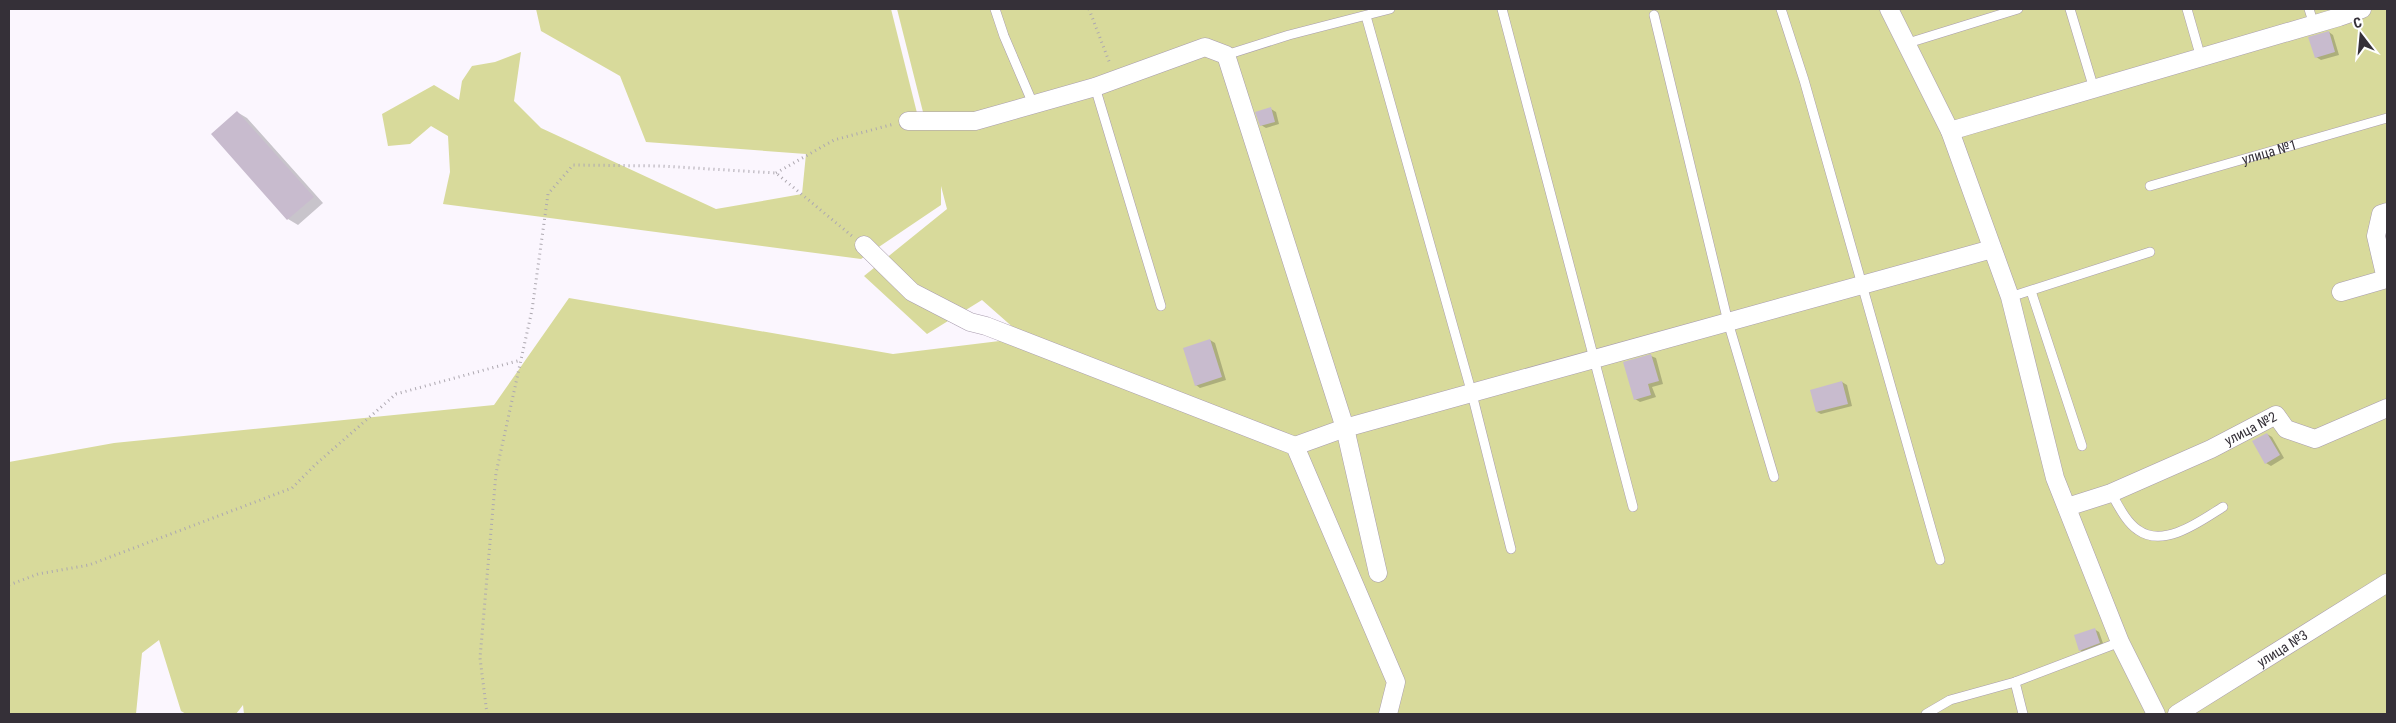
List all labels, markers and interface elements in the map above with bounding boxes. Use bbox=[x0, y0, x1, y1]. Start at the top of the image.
north arrow bbox=[2336, 10, 2386, 60]
text: С bbox=[2351, 14, 2363, 31]
street label: улица №1 bbox=[2240, 136, 2299, 167]
street label: улица №2 bbox=[2222, 408, 2279, 449]
street label: улица №3 bbox=[2254, 627, 2310, 670]

